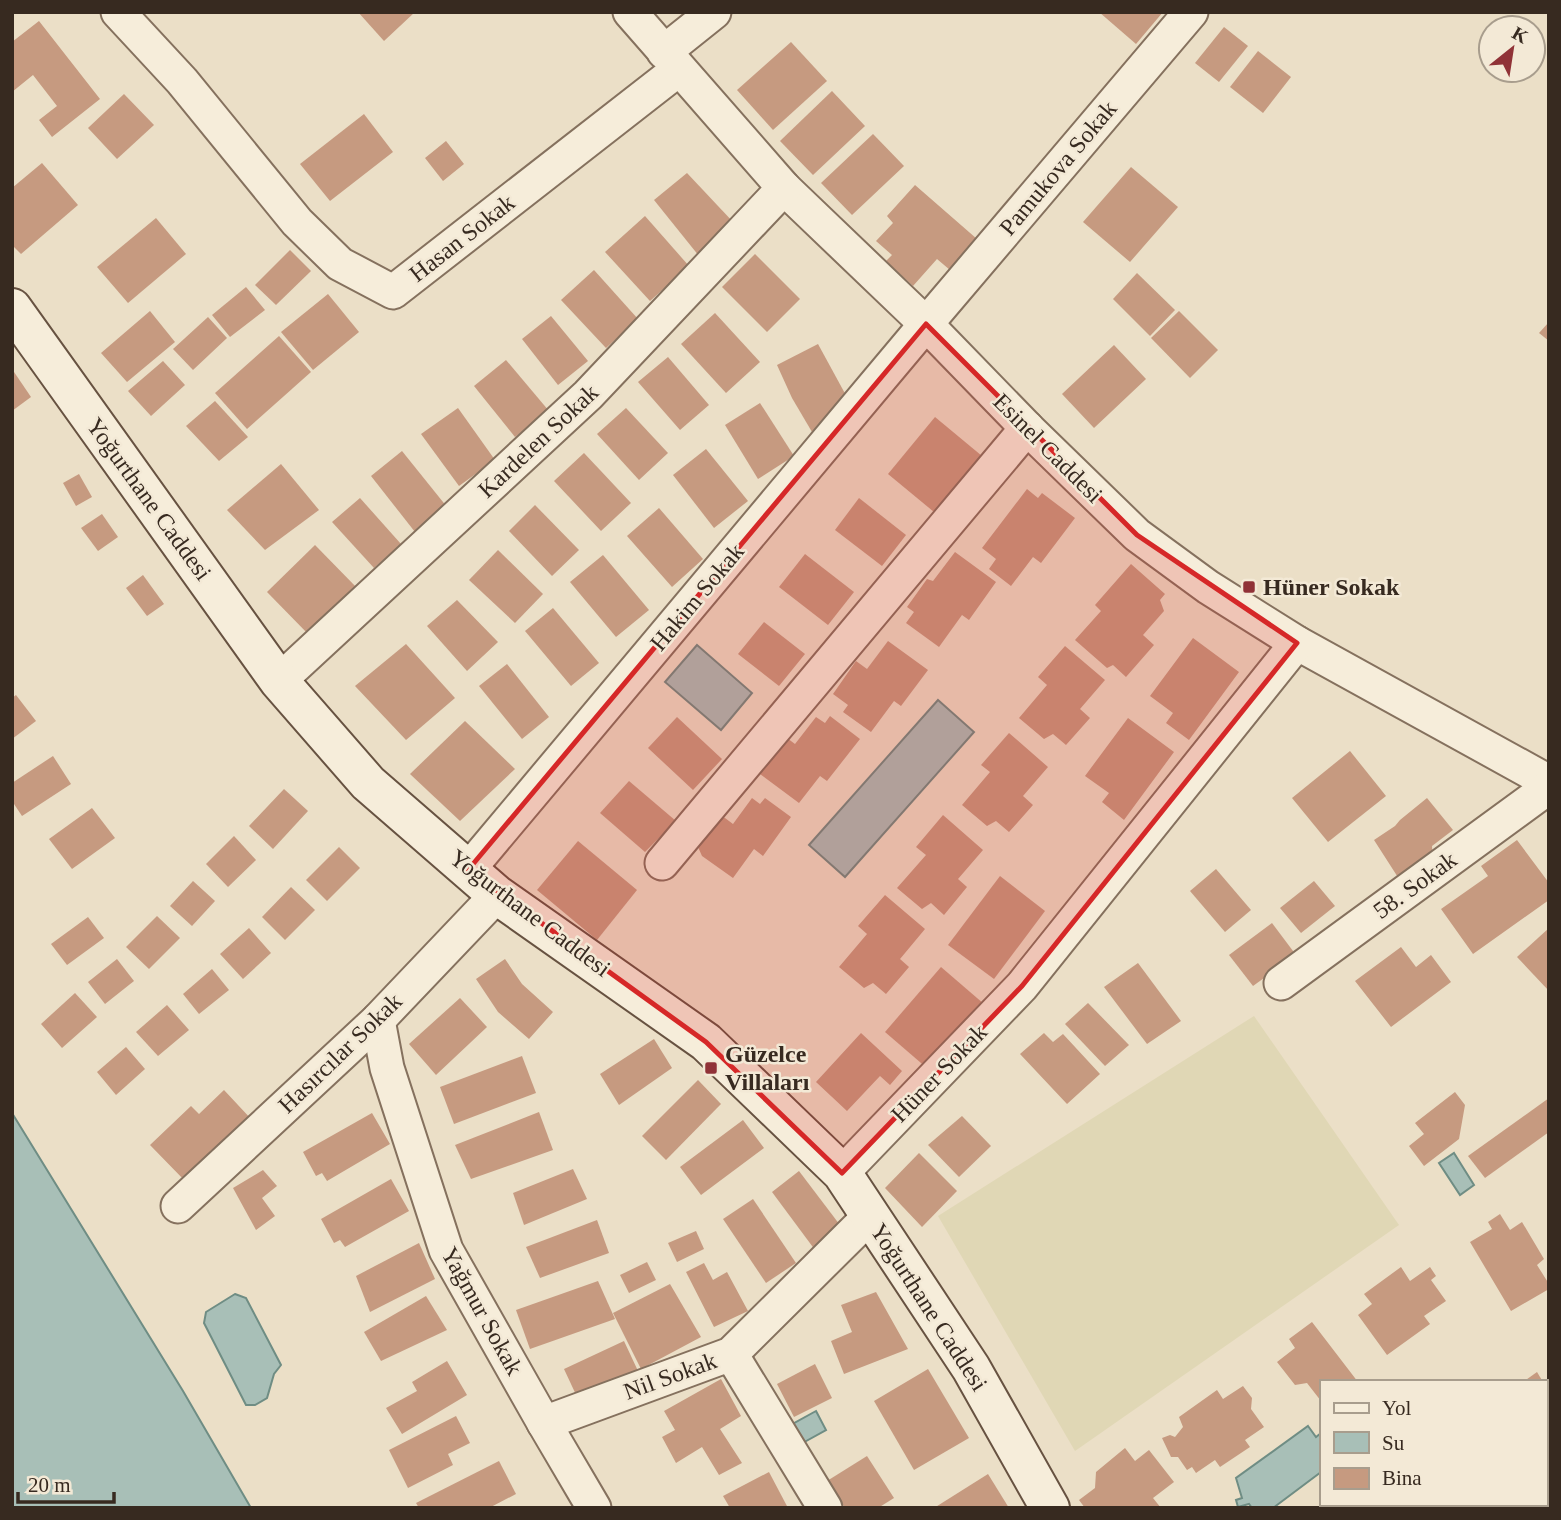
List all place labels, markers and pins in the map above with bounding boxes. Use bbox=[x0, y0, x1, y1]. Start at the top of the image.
place label: Hüner Sokak bbox=[1263, 574, 1400, 600]
marker: Hüner Sokak bbox=[1241, 579, 1257, 595]
place label: Güzelce Villaları bbox=[725, 1041, 810, 1095]
marker: Güzelce Villaları bbox=[703, 1060, 719, 1076]

